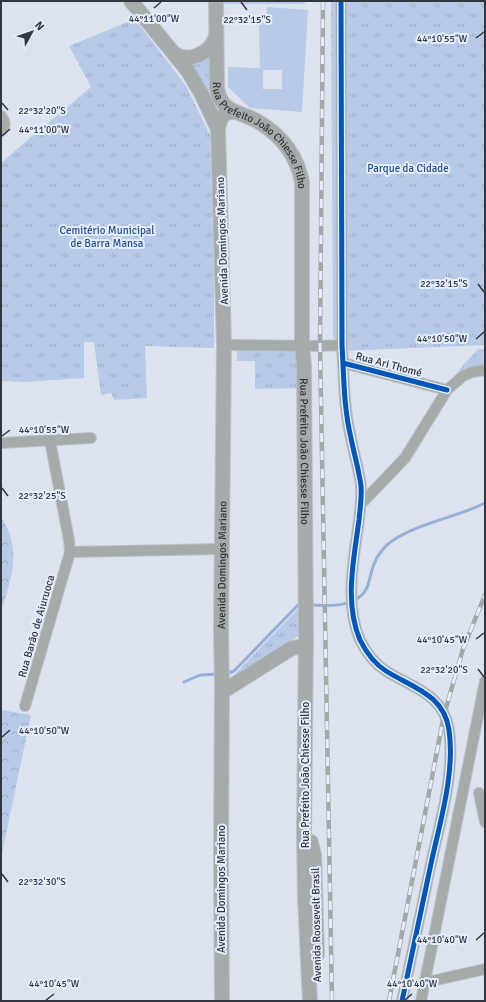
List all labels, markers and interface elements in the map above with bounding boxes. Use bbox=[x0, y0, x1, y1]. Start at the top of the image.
north arrow bbox=[12, 12, 52, 52]
text: 44°11'00"W bbox=[129, 13, 180, 25]
text: 22°32'15"S bbox=[223, 14, 271, 26]
text: N bbox=[32, 19, 47, 33]
text: 44°10'55"W bbox=[417, 33, 468, 45]
street label: Rua Prefeito João Chiesse Filho bbox=[210, 82, 308, 189]
text: 22°32'20"S bbox=[18, 105, 66, 117]
text: 44°11'00"W bbox=[19, 124, 70, 136]
park label: Parque da Cidade bbox=[367, 162, 449, 175]
street label: Avenida Domingos Mariano bbox=[214, 176, 231, 305]
park label: Cemitério Municipal de Barra Mansa bbox=[59, 224, 155, 250]
text: 22°32'15"S bbox=[420, 278, 468, 290]
text: 44°10'50"W bbox=[417, 333, 468, 345]
street label: Rua Ari Thomé bbox=[354, 349, 423, 380]
street label: Rua Prefeito João Chiesse Filho bbox=[297, 378, 311, 525]
text: 44°10'55"W bbox=[19, 424, 70, 436]
text: 22°32'25"S bbox=[18, 490, 66, 502]
street label: Avenida Domingos Mariano bbox=[215, 501, 229, 629]
street label: Rua Barão de Aiuruoca bbox=[16, 573, 57, 679]
text: 44°10'45"W bbox=[417, 634, 468, 646]
text: 22°32'20"S bbox=[420, 664, 468, 676]
street label: Rua Prefeito João Chiesse Filho bbox=[299, 702, 312, 848]
text: 44°10'50"W bbox=[19, 725, 70, 737]
street label: Avenida Domingos Mariano bbox=[215, 825, 228, 953]
street label: Avenida Roosevelt Brasil bbox=[309, 868, 324, 982]
text: 22°32'30"S bbox=[18, 876, 66, 888]
text: 44°10'40"W bbox=[417, 934, 468, 946]
text: 44°10'45"W bbox=[29, 978, 80, 990]
text: 44°10'40"W bbox=[387, 978, 438, 990]

